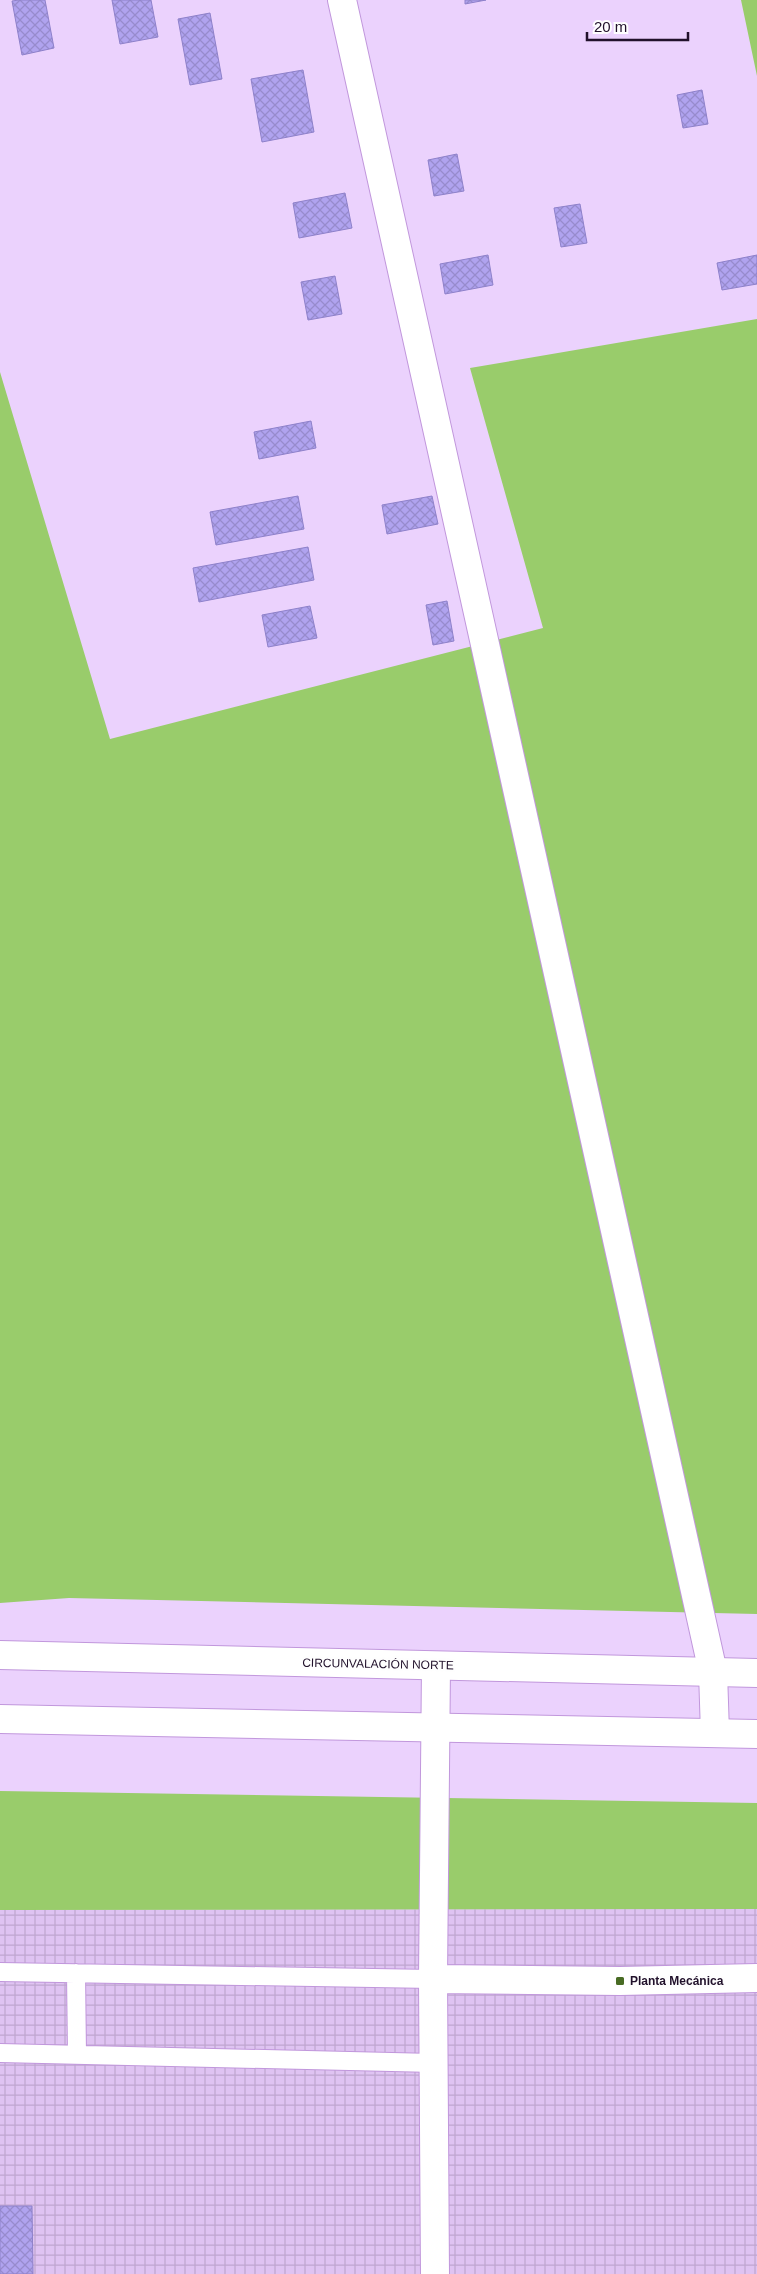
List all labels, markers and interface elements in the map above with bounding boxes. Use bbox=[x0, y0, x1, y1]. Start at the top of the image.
scale bar bbox=[587, 10, 688, 42]
text: 20 m bbox=[594, 18, 627, 35]
street label: CIRCUNVALACIÓN NORTE bbox=[302, 1655, 454, 1672]
place label: Planta Mecánica bbox=[630, 1974, 724, 1988]
marker: Planta Mecánica bbox=[614, 1975, 626, 1987]

